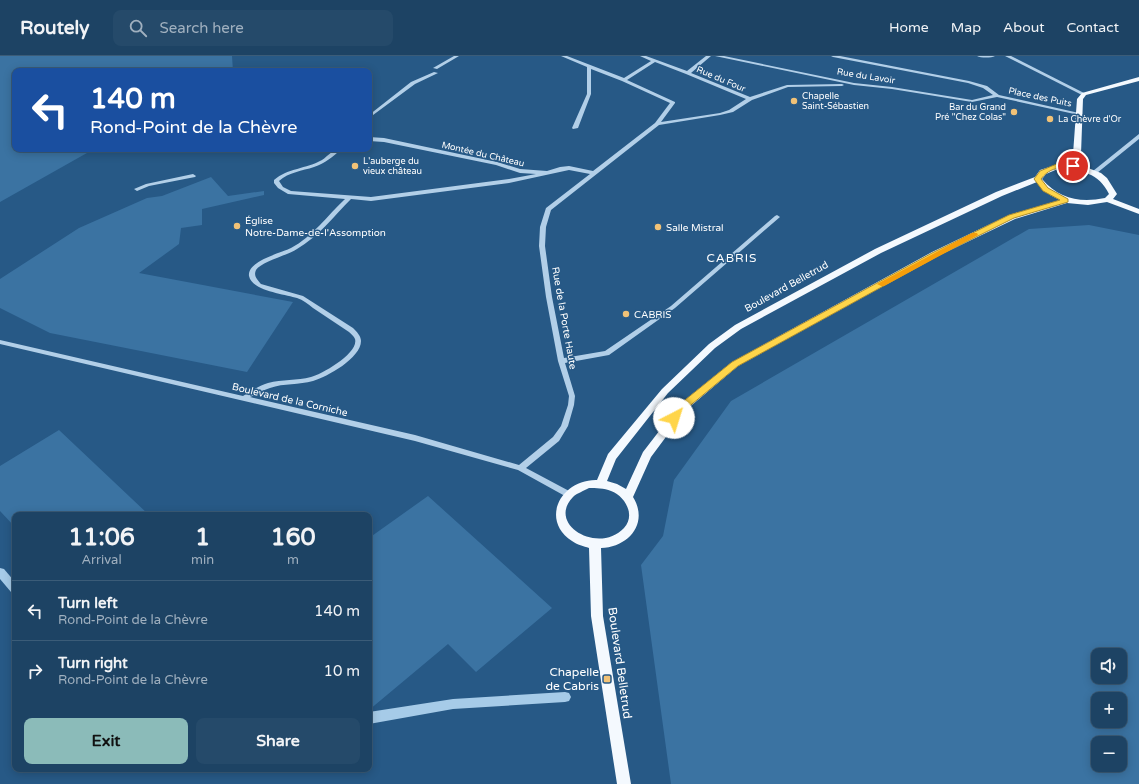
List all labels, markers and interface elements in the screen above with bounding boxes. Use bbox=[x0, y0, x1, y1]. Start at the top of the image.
search box bbox=[113, 10, 393, 46]
text: Routely bbox=[20, 17, 89, 39]
icon: search bbox=[127, 17, 149, 39]
text: Search here bbox=[159, 19, 244, 37]
text: Home bbox=[889, 19, 929, 36]
text: Map bbox=[951, 19, 981, 36]
text: About bbox=[1003, 19, 1045, 36]
text: Contact bbox=[1067, 19, 1119, 36]
street label: Rue du Four bbox=[695, 64, 748, 95]
street label: Rue du Lavoir bbox=[836, 66, 896, 87]
text: 140 m bbox=[90, 82, 176, 116]
icon: left bbox=[24, 84, 76, 136]
street label: Place des Puits bbox=[1007, 85, 1073, 110]
place label: Chapelle Saint-Sébastien bbox=[802, 91, 869, 112]
marker: Chapelle Saint-Sébastien bbox=[789, 96, 799, 106]
place label: Bar du Grand Pré "Chez Colas" bbox=[935, 102, 1006, 123]
marker: Bar du Grand Pré "Chez Colas" bbox=[1009, 107, 1019, 117]
marker: La Chèvre d'Or bbox=[1045, 114, 1055, 124]
place label: La Chèvre d'Or bbox=[1058, 114, 1122, 125]
text: Rond-Point de la Chèvre bbox=[90, 116, 297, 138]
street label: Montée du Château bbox=[440, 140, 525, 169]
pin bbox=[1056, 149, 1090, 183]
icon: arrive bbox=[1062, 155, 1084, 177]
place label: L'auberge du vieux château bbox=[363, 156, 422, 177]
marker: L'auberge du vieux château bbox=[350, 161, 360, 171]
place label: Église Notre-Dame-de-l'Assomption bbox=[245, 215, 386, 239]
marker: Église Notre-Dame-de-l'Assomption bbox=[232, 221, 242, 231]
marker: Salle Mistral bbox=[653, 222, 663, 232]
place label: Salle Mistral bbox=[666, 222, 724, 234]
district label: CABRIS bbox=[707, 251, 757, 265]
street label: Boulevard Belletrud bbox=[743, 259, 830, 315]
street label: Rue de la Porte Haute bbox=[549, 266, 579, 371]
marker: CABRIS bbox=[621, 309, 631, 319]
place label: CABRIS bbox=[634, 309, 671, 321]
street label: Boulevard de la Corniche bbox=[231, 381, 349, 419]
position arrow bbox=[653, 397, 695, 439]
text: 11:06 bbox=[68, 523, 135, 552]
text: 1 bbox=[195, 523, 210, 552]
text: 160 bbox=[270, 523, 316, 552]
text: Arrival bbox=[81, 552, 122, 568]
text: min bbox=[191, 552, 214, 568]
text: m bbox=[287, 552, 299, 568]
text: Turn left bbox=[58, 594, 118, 612]
icon: left bbox=[24, 600, 46, 622]
text: 140 m bbox=[314, 602, 360, 620]
street label: Boulevard Belletrud bbox=[605, 606, 635, 720]
text: Rond-Point de la Chèvre bbox=[58, 612, 208, 628]
map controls bbox=[1091, 648, 1127, 772]
button: sound bbox=[1091, 648, 1127, 684]
text: Turn right bbox=[58, 654, 128, 672]
icon: right bbox=[24, 660, 46, 682]
text: 10 m bbox=[323, 662, 360, 680]
place label: Chapelle de Cabris bbox=[546, 665, 599, 693]
text: Rond-Point de la Chèvre bbox=[58, 672, 208, 688]
marker: Chapelle de Cabris bbox=[602, 674, 612, 684]
button: + bbox=[1091, 692, 1127, 728]
button: Exit bbox=[24, 718, 188, 764]
button: Share bbox=[196, 718, 360, 764]
button: − bbox=[1091, 736, 1127, 772]

